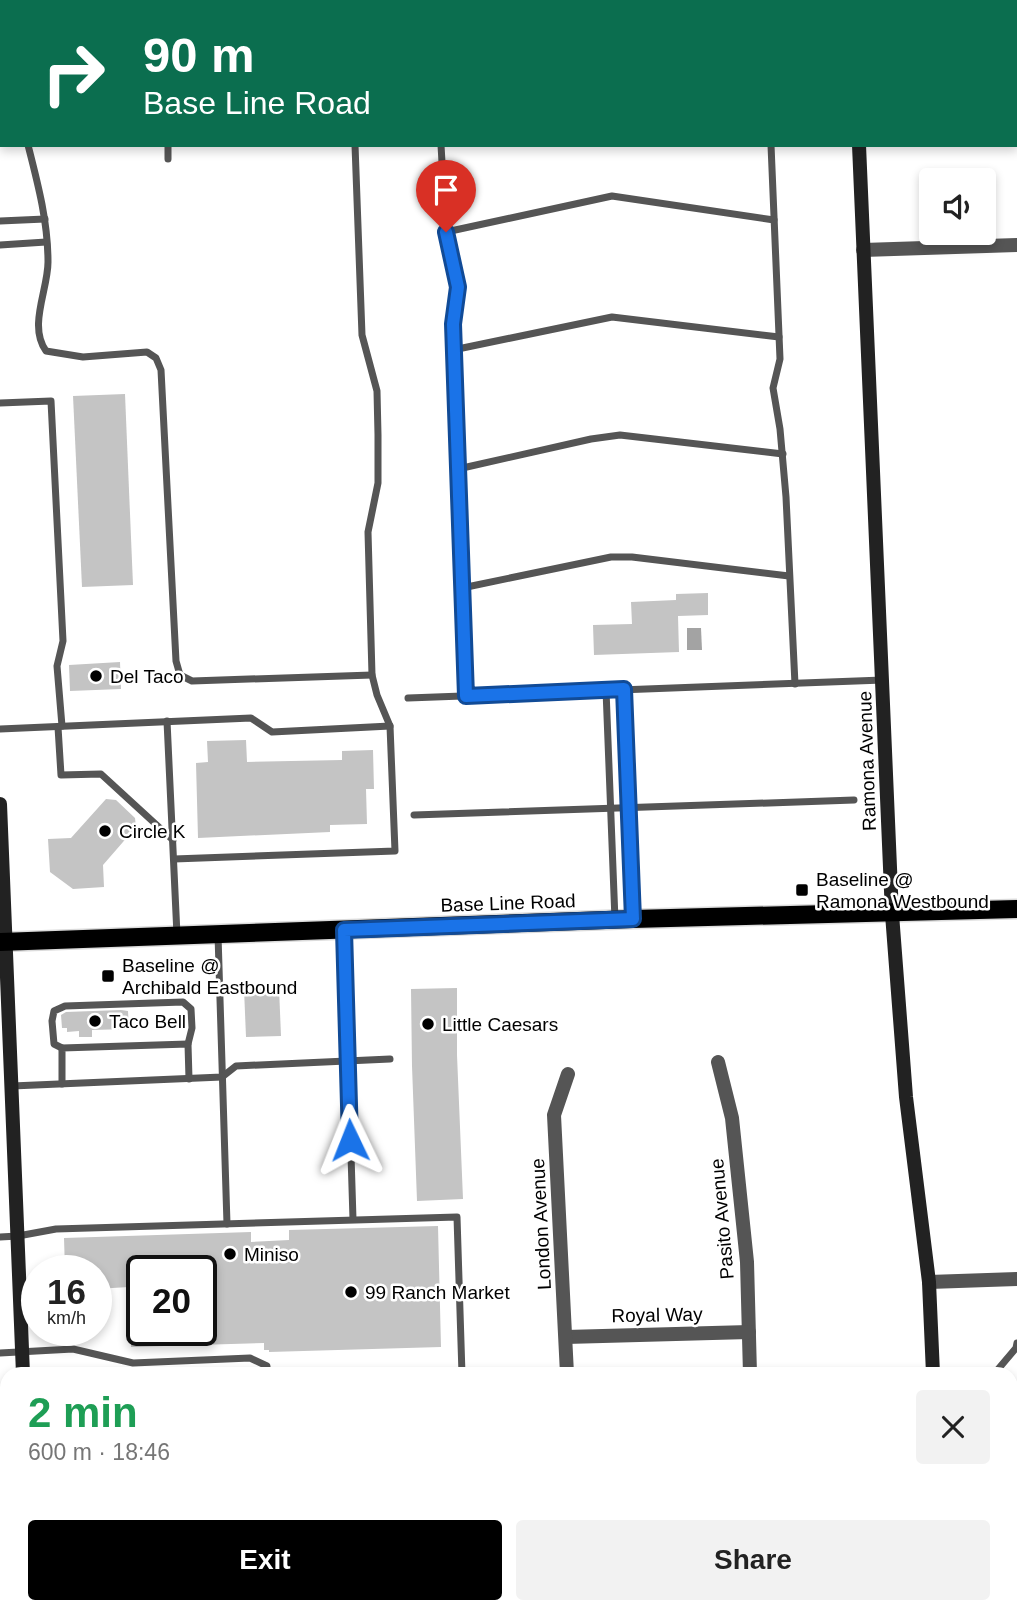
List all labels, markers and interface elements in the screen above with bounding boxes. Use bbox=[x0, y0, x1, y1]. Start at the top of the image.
icon: right bbox=[28, 28, 119, 119]
text: 90 m bbox=[143, 28, 255, 82]
text: Base Line Road bbox=[143, 85, 371, 121]
pin bbox=[416, 160, 476, 232]
map controls bbox=[919, 168, 996, 245]
button: sound bbox=[919, 168, 996, 245]
icon: arrive bbox=[427, 171, 465, 209]
place label: Del Taco bbox=[110, 666, 184, 687]
marker: Del Taco bbox=[88, 668, 104, 684]
street label: Ramona Avenue bbox=[854, 691, 880, 831]
place label: Circle K bbox=[119, 821, 186, 842]
marker: Circle K bbox=[97, 823, 113, 839]
place label: Baseline @ Ramona Westbound bbox=[816, 869, 989, 912]
marker: Baseline @ Ramona Westbound bbox=[794, 882, 810, 898]
street label: Base Line Road bbox=[440, 890, 576, 916]
place label: Baseline @ Archibald Eastbound bbox=[122, 955, 297, 998]
marker: Baseline @ Archibald Eastbound bbox=[100, 968, 116, 984]
place label: Taco Bell bbox=[109, 1011, 186, 1032]
marker: Taco Bell bbox=[87, 1013, 103, 1029]
place label: Little Caesars bbox=[442, 1014, 558, 1035]
marker: Little Caesars bbox=[420, 1016, 436, 1032]
position arrow bbox=[313, 1103, 387, 1177]
street label: London Avenue bbox=[527, 1158, 555, 1290]
street label: Pasito Avenue bbox=[706, 1158, 738, 1280]
place label: Miniso bbox=[244, 1244, 299, 1265]
marker: Miniso bbox=[222, 1246, 238, 1262]
speed limit sign: 20 bbox=[126, 1255, 217, 1346]
text: 16 bbox=[47, 1272, 86, 1311]
place label: 99 Ranch Market bbox=[365, 1282, 510, 1303]
marker: 99 Ranch Market bbox=[343, 1284, 359, 1300]
street label: Royal Way bbox=[611, 1304, 703, 1326]
text: km/h bbox=[47, 1308, 86, 1328]
text: 2 min bbox=[28, 1389, 138, 1436]
button: close bbox=[916, 1390, 990, 1464]
text: 600 m · 18:46 bbox=[28, 1439, 170, 1465]
button: Exit bbox=[28, 1520, 502, 1600]
button: Share bbox=[516, 1520, 990, 1600]

